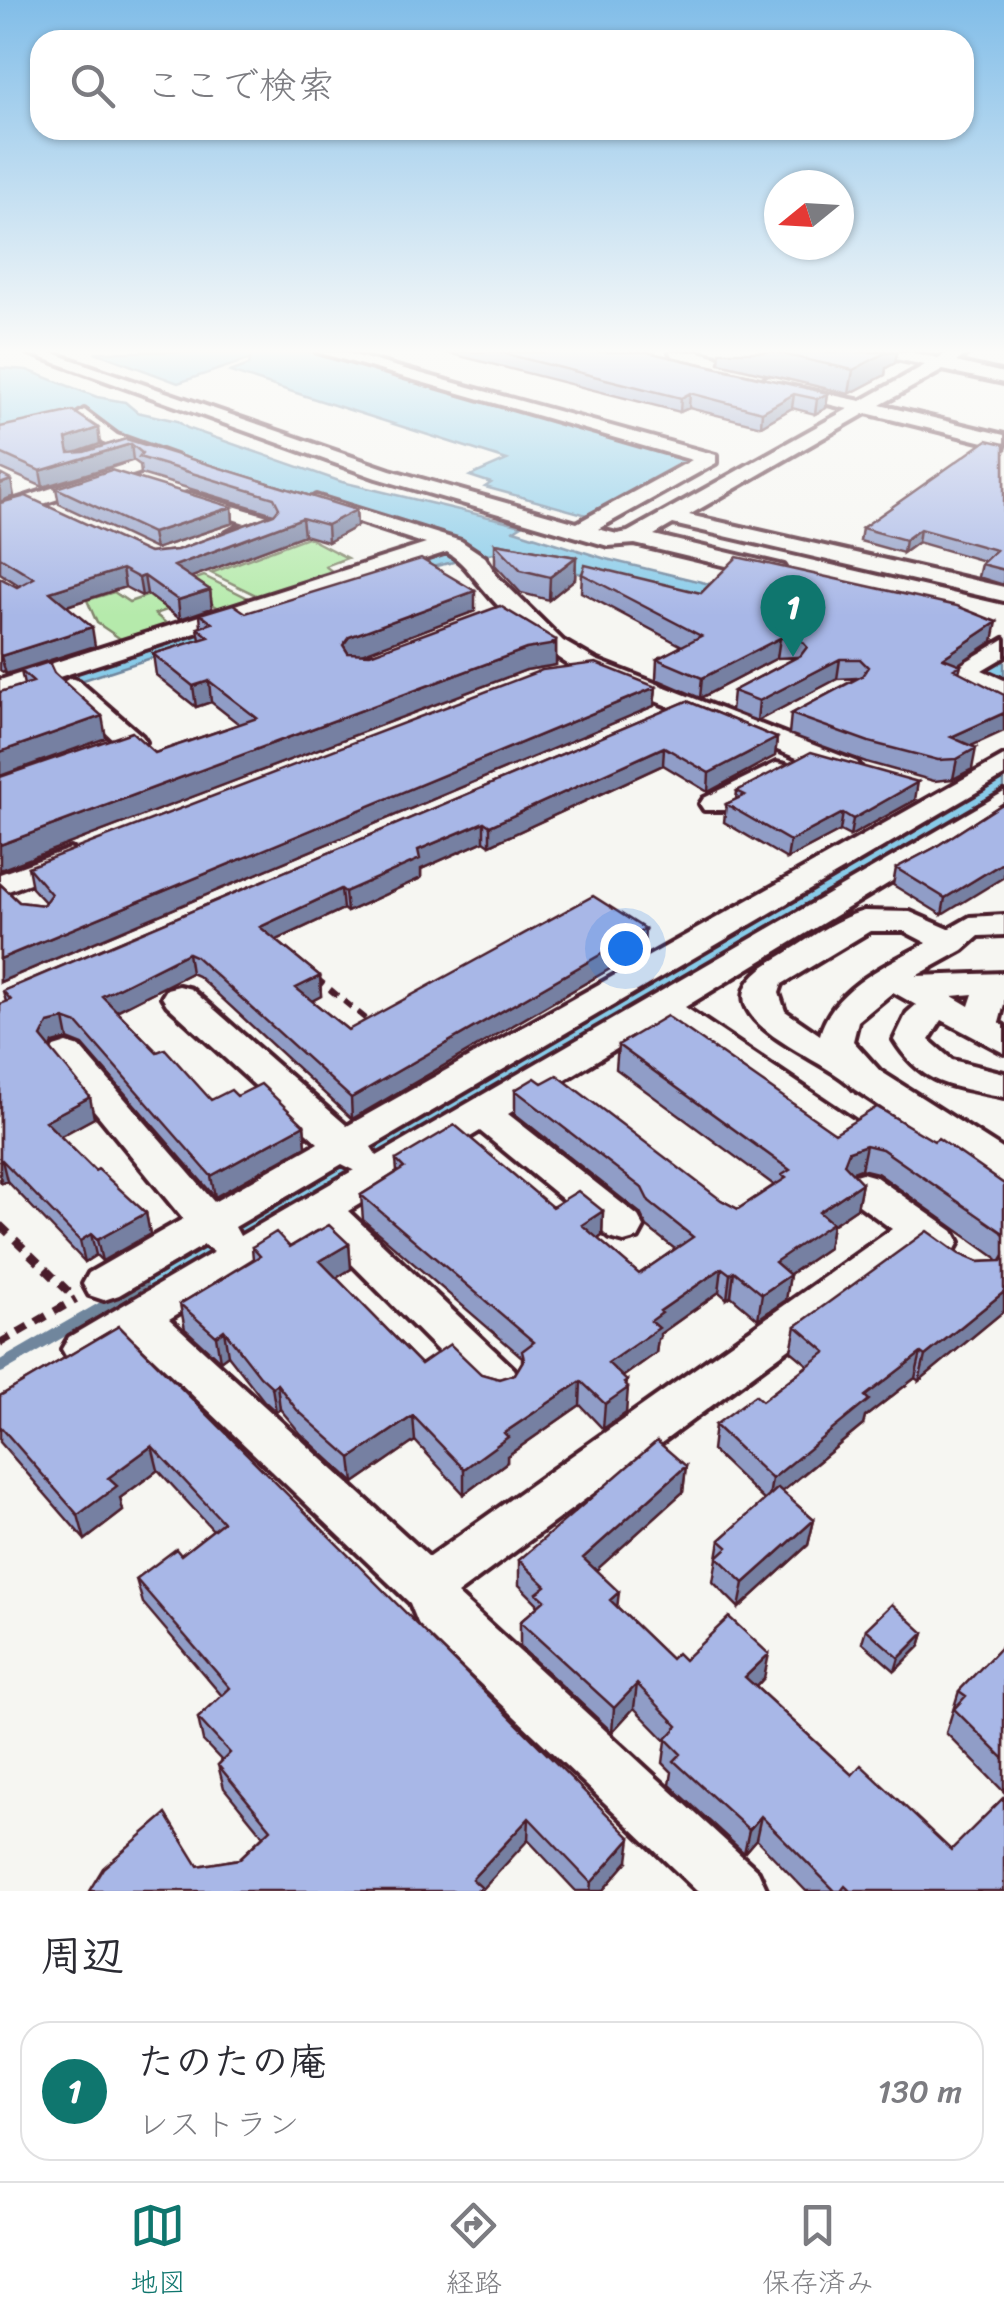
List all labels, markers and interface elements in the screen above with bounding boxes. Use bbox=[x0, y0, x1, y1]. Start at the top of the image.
search box bbox=[30, 30, 974, 140]
text: ここで検索 bbox=[145, 52, 335, 119]
icon: search bbox=[65, 58, 120, 113]
north arrow bbox=[764, 170, 854, 260]
pin: 1 bbox=[760, 574, 826, 657]
your location bbox=[600, 923, 651, 974]
text: 周辺 bbox=[40, 1919, 124, 1993]
text: たのたの庵 bbox=[137, 2029, 327, 2096]
text: 1 bbox=[68, 2063, 81, 2120]
text: 130 m bbox=[878, 2063, 962, 2120]
text: レストラン bbox=[137, 2096, 300, 2153]
tab: 地図 bbox=[130, 2198, 186, 2307]
tab: 経路 bbox=[446, 2198, 502, 2307]
tab: 保存済み bbox=[762, 2198, 874, 2307]

